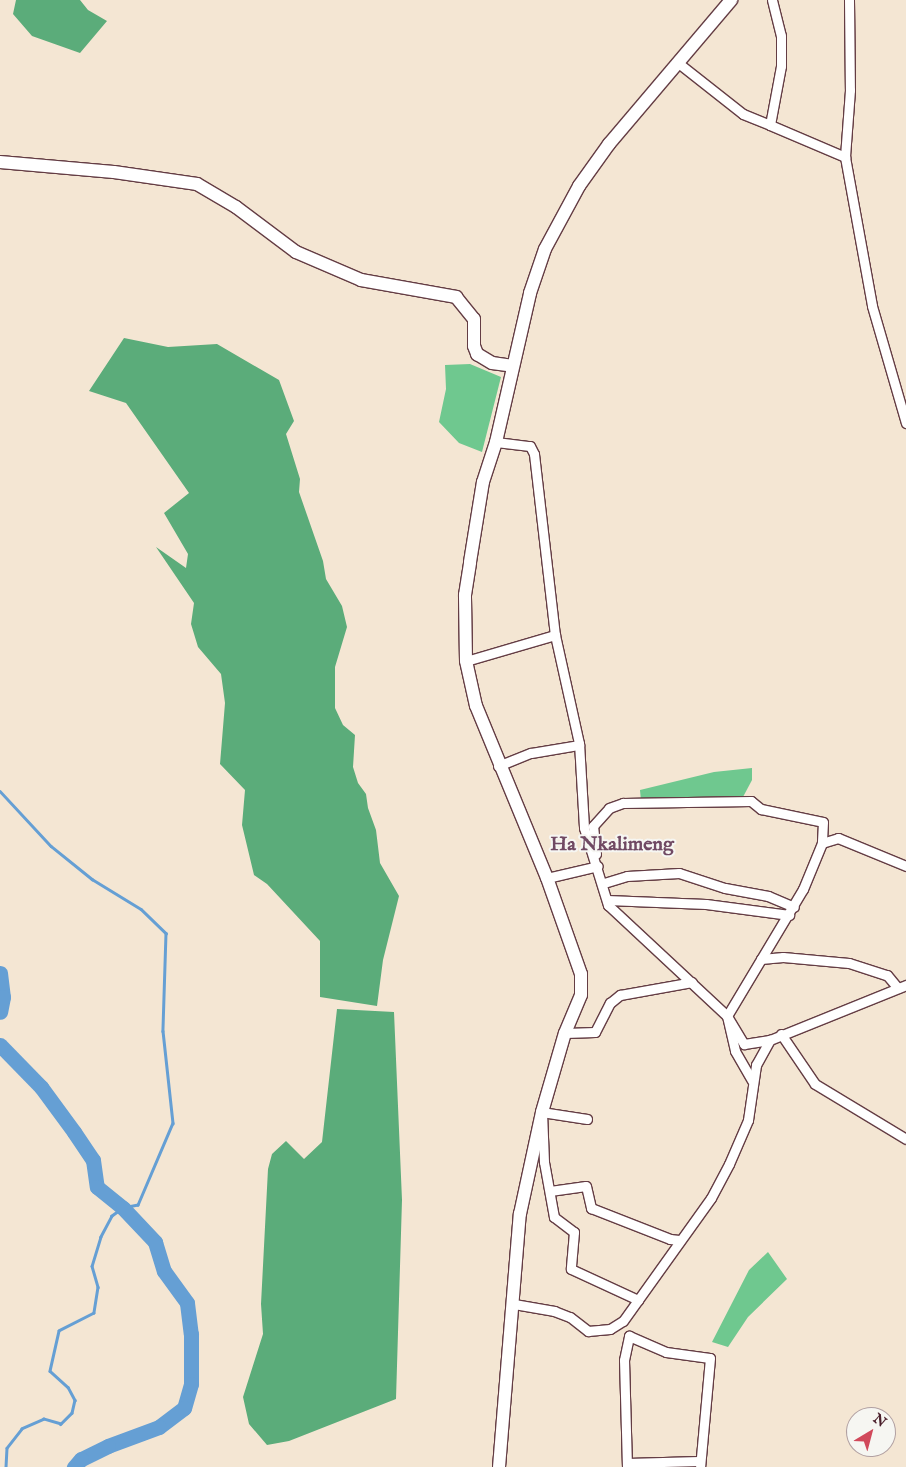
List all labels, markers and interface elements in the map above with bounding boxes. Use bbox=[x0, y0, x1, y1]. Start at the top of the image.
district label: Ha Nkalimeng bbox=[550, 832, 674, 856]
north arrow bbox=[846, 1407, 896, 1457]
text: N bbox=[869, 1410, 890, 1432]

